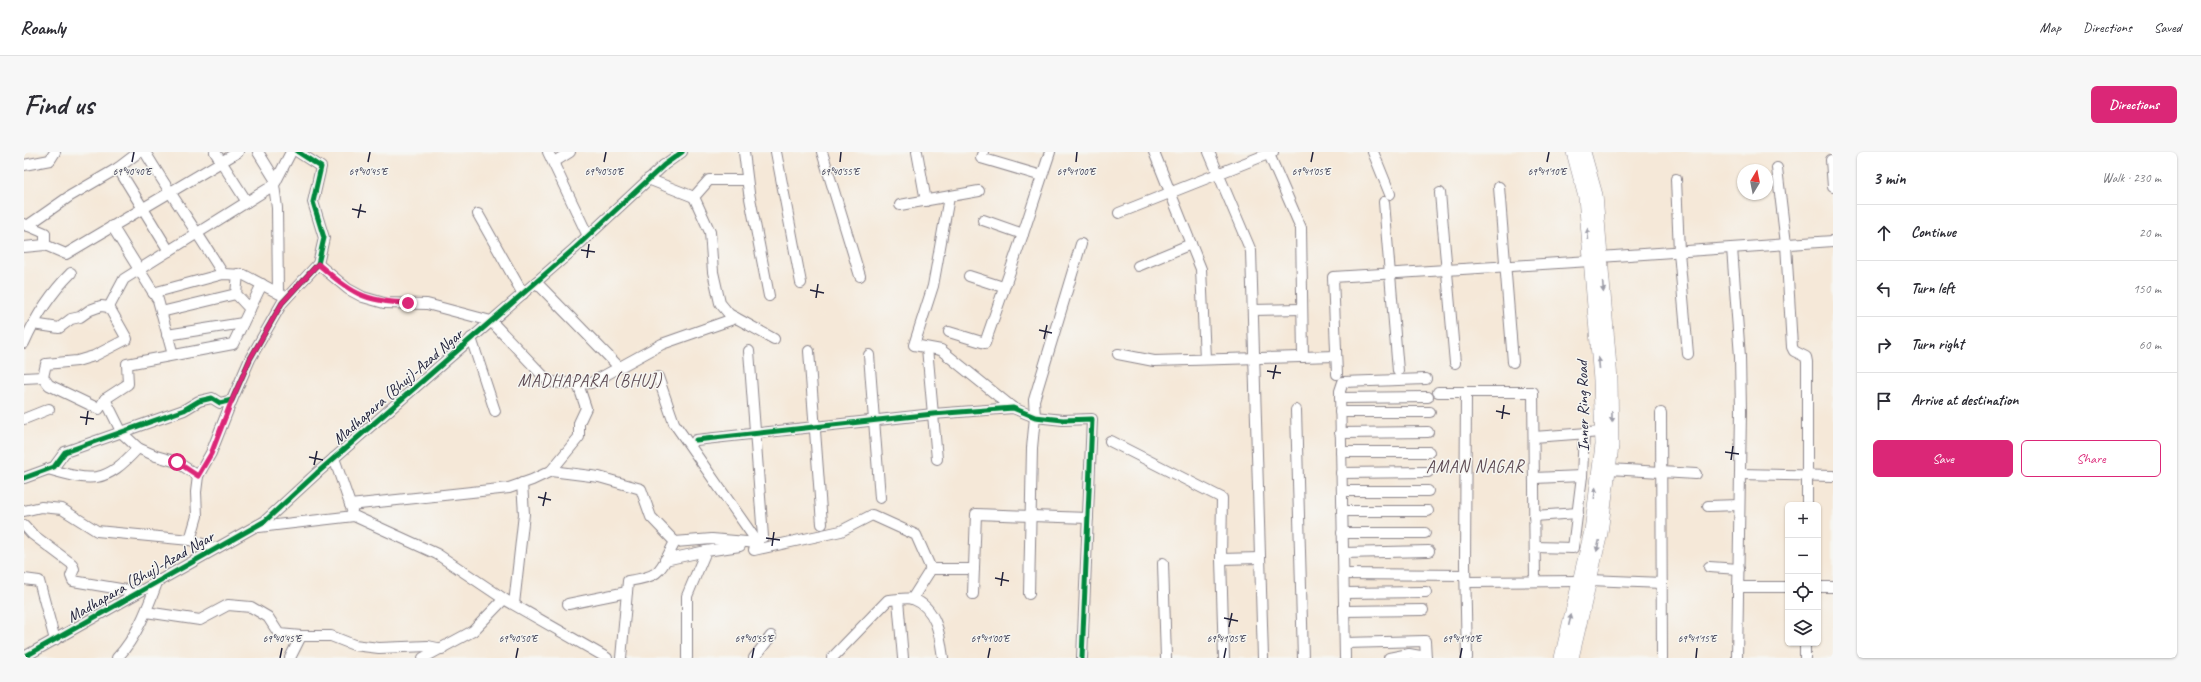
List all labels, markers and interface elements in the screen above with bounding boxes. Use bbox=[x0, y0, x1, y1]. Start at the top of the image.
text: Roamly bbox=[20, 16, 66, 40]
text: Map bbox=[2040, 19, 2061, 36]
text: Directions bbox=[2083, 19, 2132, 36]
text: Saved bbox=[2154, 19, 2181, 36]
button: Directions bbox=[2091, 86, 2177, 123]
text: Find us bbox=[24, 87, 94, 122]
north arrow bbox=[1737, 164, 1773, 200]
text: 69°40'40"E bbox=[113, 165, 153, 178]
text: 69°40'45"E bbox=[349, 165, 389, 178]
text: 69°40'50"E bbox=[585, 165, 625, 178]
text: 69°40'55"E bbox=[821, 165, 861, 178]
text: 69°41'00"E bbox=[1057, 165, 1097, 178]
text: 69°41'05"E bbox=[1292, 165, 1332, 178]
text: 69°41'10"E bbox=[1528, 165, 1568, 178]
text: 3 min bbox=[1873, 168, 1906, 189]
text: Walk · 230 m bbox=[2102, 170, 2161, 186]
icon: ahead bbox=[1873, 222, 1895, 244]
text: Continue bbox=[1911, 223, 1956, 242]
text: 20 m bbox=[2139, 225, 2161, 241]
one-way arrow bbox=[1585, 228, 1592, 240]
icon: left bbox=[1873, 278, 1895, 300]
text: Turn left bbox=[1911, 279, 1954, 298]
one-way arrow bbox=[1599, 281, 1606, 293]
text: 150 m bbox=[2133, 281, 2161, 297]
route end bbox=[399, 294, 417, 312]
street label: Madhapara (Bhuj)-Azad Ngar bbox=[328, 323, 469, 449]
icon: right bbox=[1873, 334, 1895, 356]
text: Turn right bbox=[1911, 335, 1964, 354]
text: 60 m bbox=[2139, 337, 2161, 353]
one-way arrow bbox=[1595, 357, 1602, 369]
street label: Inner Ring Road bbox=[1572, 358, 1594, 452]
district label: MADHAPARA (BHUJ) bbox=[518, 370, 663, 391]
icon: arrive bbox=[1873, 390, 1895, 412]
text: Arrive at destination bbox=[1911, 391, 2018, 410]
one-way arrow bbox=[1608, 411, 1615, 423]
button: Save bbox=[1873, 440, 2013, 477]
button: Share bbox=[2021, 440, 2161, 477]
route start bbox=[168, 453, 186, 471]
district label: AMAN NAGAR bbox=[1426, 456, 1525, 477]
one-way arrow bbox=[1592, 487, 1599, 499]
map controls bbox=[1785, 502, 1821, 646]
button: + bbox=[1785, 502, 1821, 538]
street label: Madhapara (Bhuj)-Azad Ngar bbox=[63, 526, 219, 627]
button: − bbox=[1785, 538, 1821, 574]
one-way arrow bbox=[1595, 540, 1601, 552]
button: locate bbox=[1785, 574, 1821, 610]
button: layers bbox=[1785, 610, 1821, 646]
one-way arrow bbox=[1567, 614, 1573, 626]
text: 69°40'45"E bbox=[263, 632, 303, 645]
text: 69°40'50"E bbox=[499, 632, 539, 645]
text: 69°40'55"E bbox=[735, 632, 775, 645]
text: 69°41'00"E bbox=[971, 632, 1011, 645]
text: 69°41'05"E bbox=[1207, 632, 1247, 645]
text: 69°41'10"E bbox=[1443, 632, 1483, 645]
text: 69°41'15"E bbox=[1678, 632, 1718, 645]

